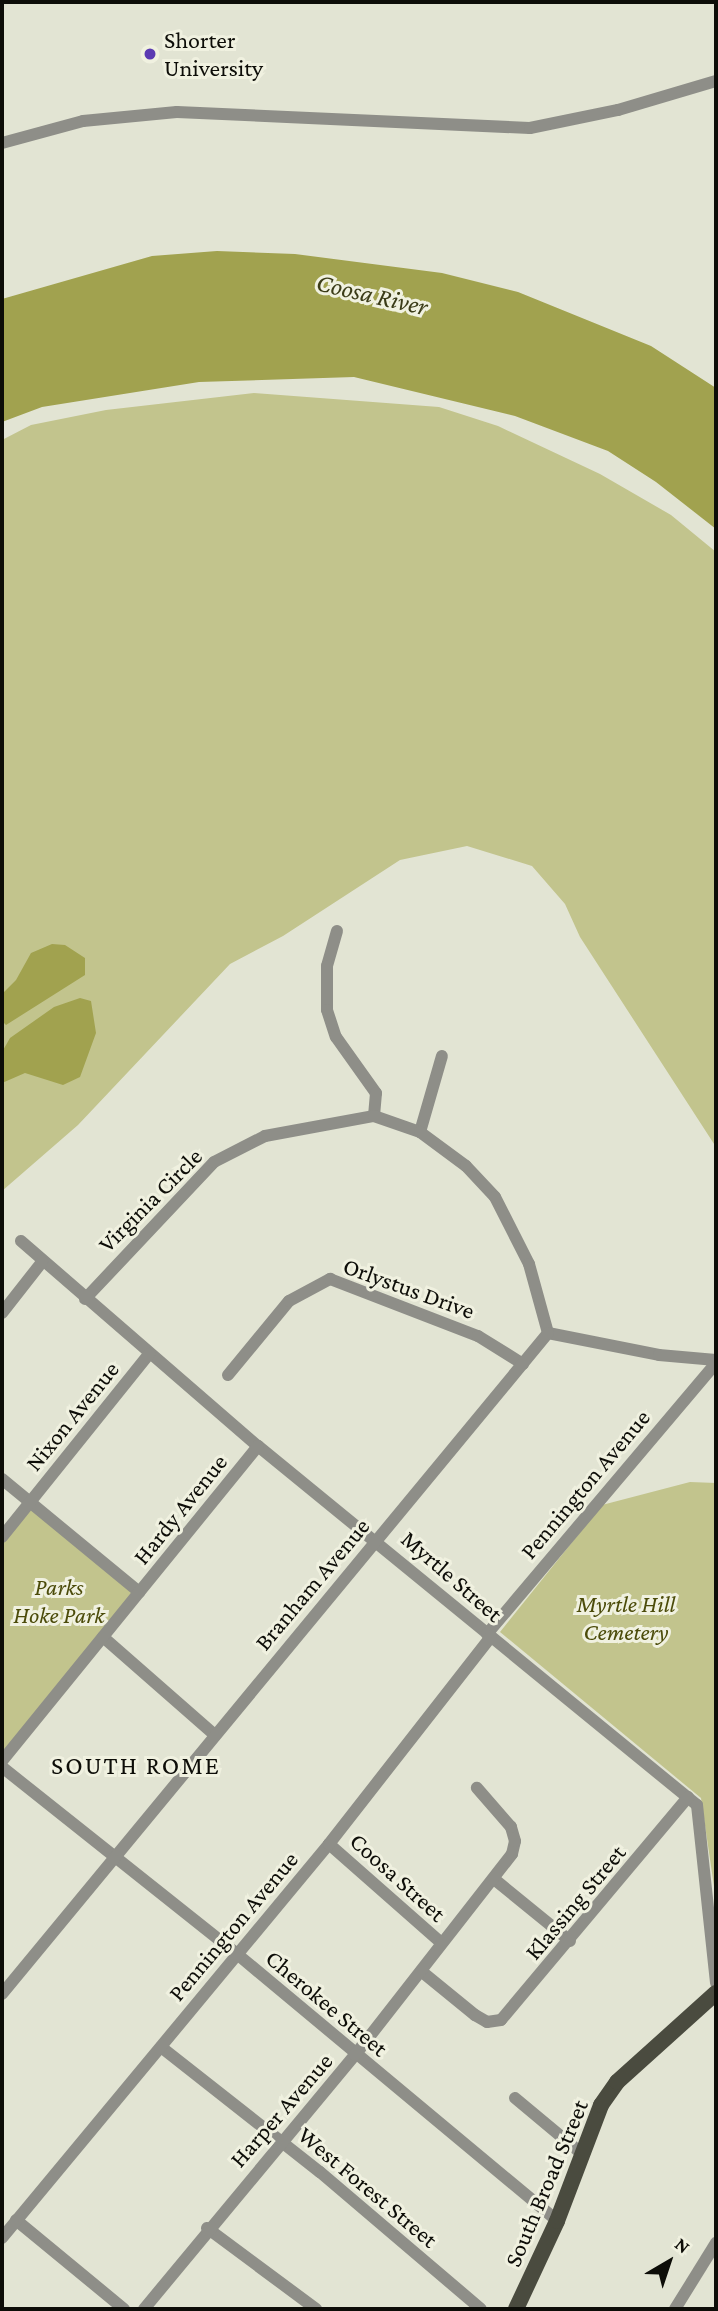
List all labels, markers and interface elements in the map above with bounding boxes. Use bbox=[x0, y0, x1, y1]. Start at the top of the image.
place label: Shorter University bbox=[164, 26, 263, 82]
marker: Shorter University bbox=[142, 46, 158, 62]
water label: Coosa River bbox=[313, 267, 431, 323]
street label: Virginia Circle bbox=[92, 1142, 208, 1258]
street label: Orlystus Drive bbox=[339, 1251, 479, 1325]
street label: Nixon Avenue bbox=[19, 1355, 125, 1477]
street label: Pennington Avenue bbox=[514, 1403, 656, 1565]
street label: Hardy Avenue bbox=[127, 1448, 233, 1570]
street label: Branham Avenue bbox=[248, 1512, 376, 1656]
street label: Myrtle Street bbox=[395, 1524, 509, 1628]
park label: Parks Hoke Park bbox=[13, 1573, 105, 1629]
park label: Myrtle Hill Cemetery bbox=[577, 1590, 675, 1646]
district label: SOUTH ROME bbox=[52, 1750, 220, 1782]
street label: Coosa Street bbox=[344, 1826, 452, 1928]
street label: Klassing Street bbox=[518, 1839, 632, 1965]
street label: Pennington Avenue bbox=[162, 1845, 304, 2007]
street label: Cherokee Street bbox=[260, 1944, 394, 2062]
street label: Harper Avenue bbox=[223, 2047, 339, 2173]
street label: South Broad Street bbox=[498, 2095, 594, 2271]
street label: West Forest Street bbox=[292, 2120, 444, 2254]
north arrow bbox=[634, 2227, 704, 2297]
text: N bbox=[671, 2233, 694, 2258]

